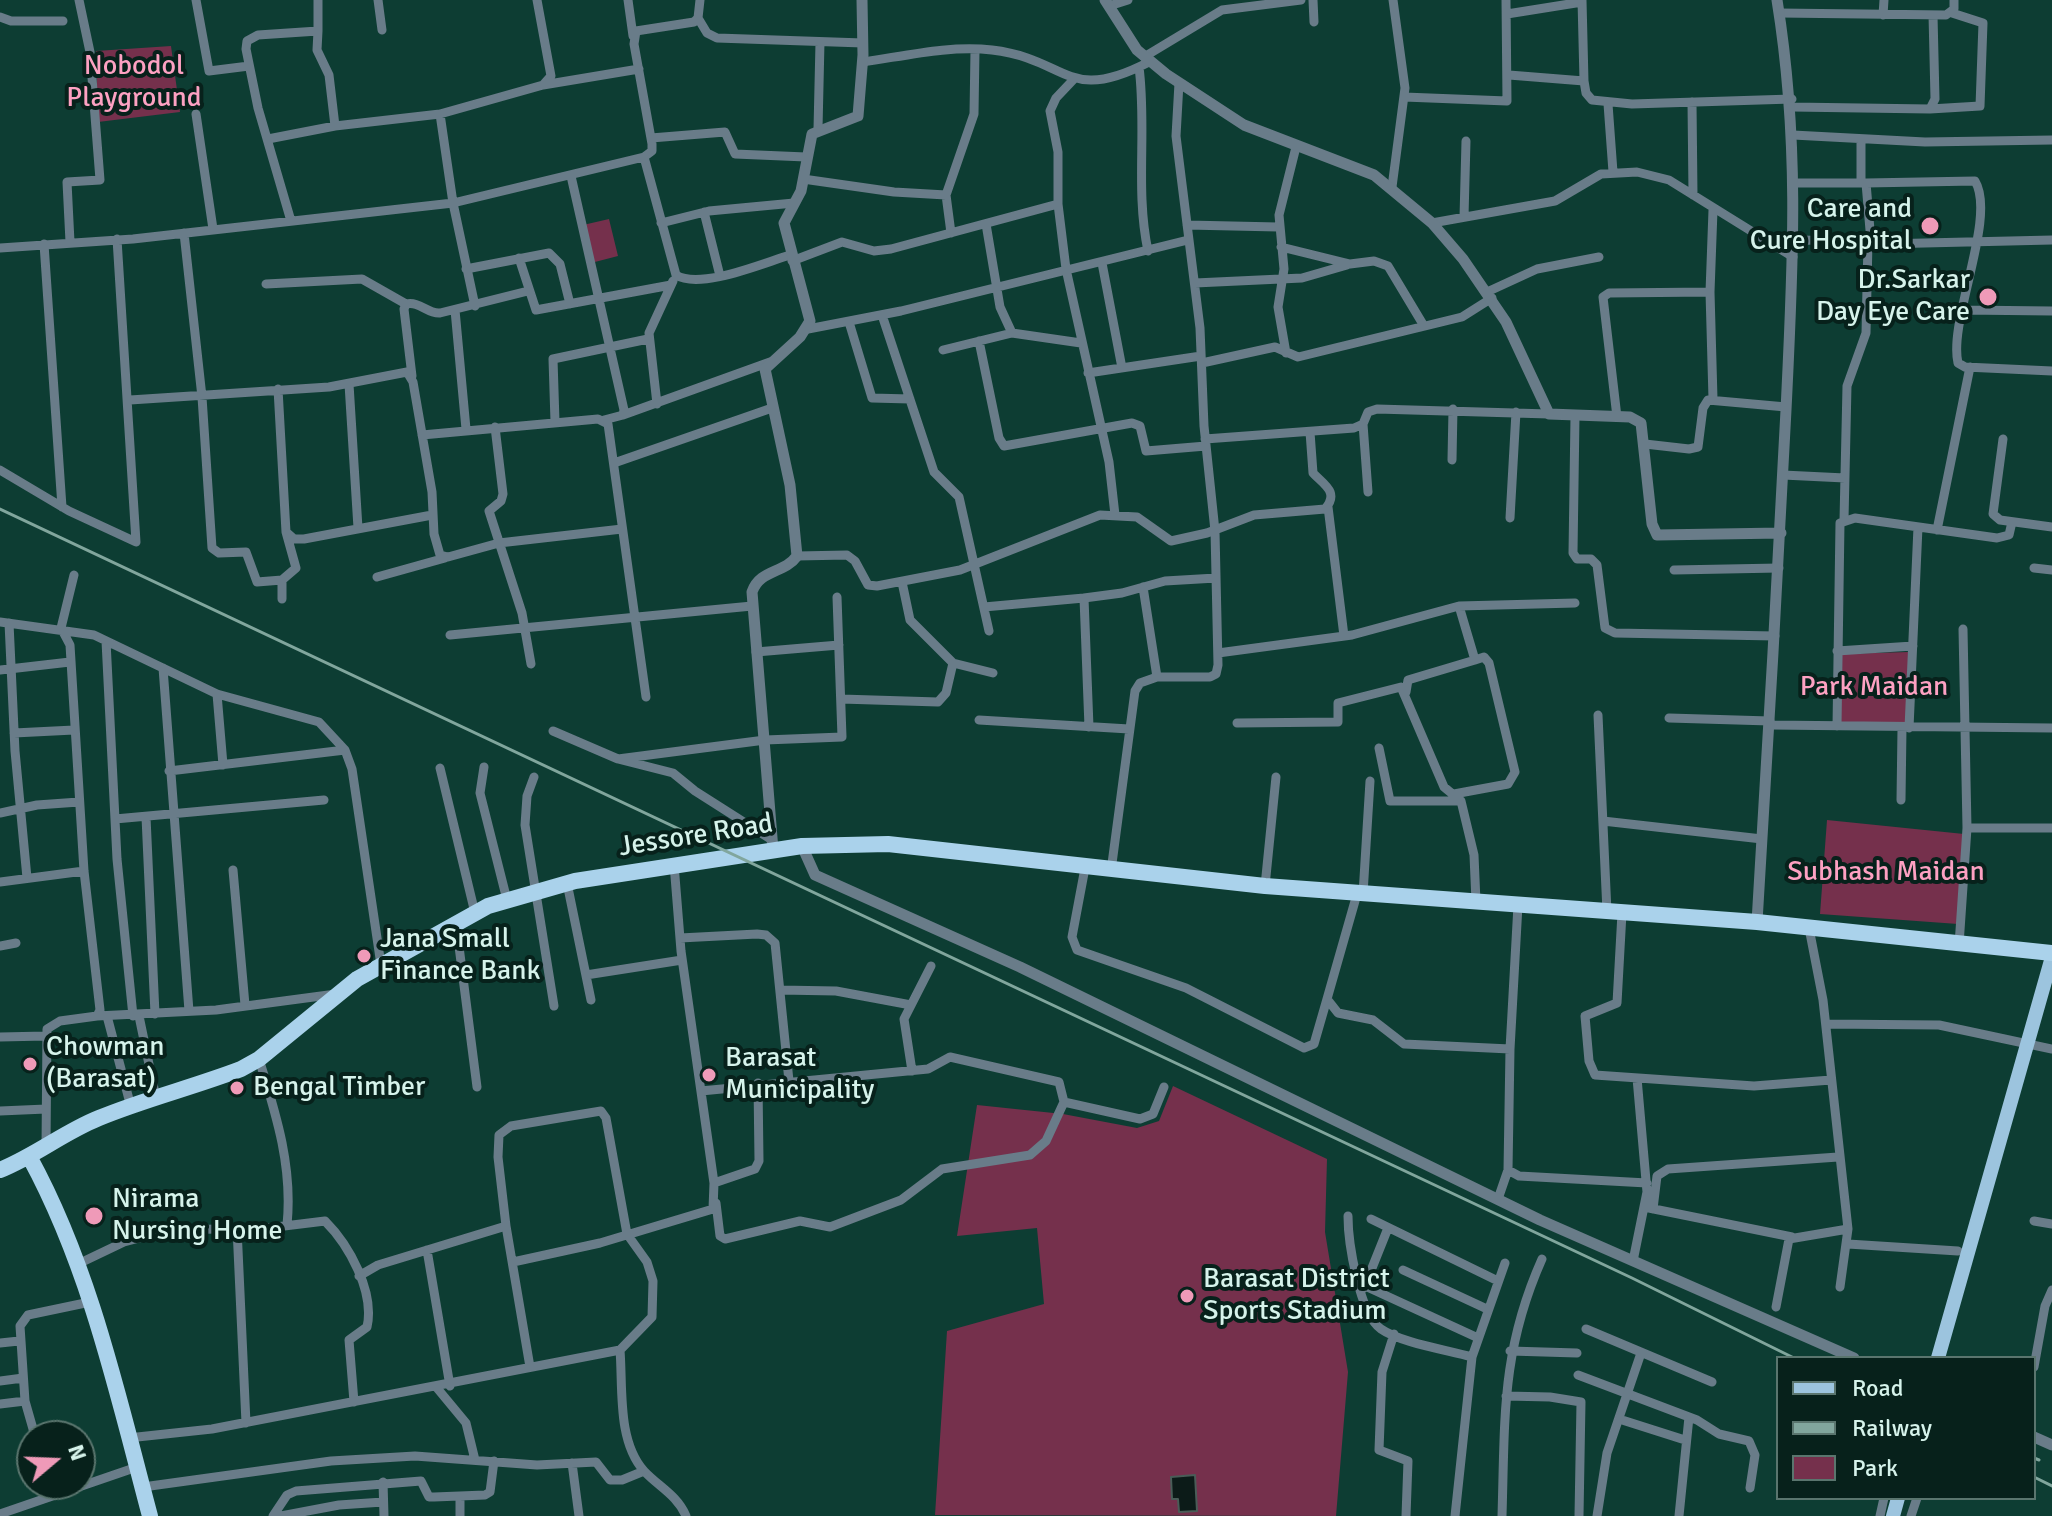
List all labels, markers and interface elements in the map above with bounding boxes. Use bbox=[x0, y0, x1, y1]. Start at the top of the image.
park label: Nobodol Playground bbox=[66, 50, 202, 116]
place label: Care and Cure Hospital bbox=[1750, 193, 1912, 259]
marker: Care and Cure Hospital bbox=[1919, 215, 1941, 237]
place label: Dr.Sarkar Day Eye Care bbox=[1816, 264, 1970, 330]
marker: Dr.Sarkar Day Eye Care bbox=[1977, 286, 1999, 308]
park label: Park Maidan bbox=[1800, 671, 1948, 705]
street label: Jessore Road bbox=[617, 807, 775, 865]
park label: Subhash Maidan bbox=[1787, 856, 1985, 890]
place label: Jana Small Finance Bank bbox=[380, 923, 541, 989]
marker: Jana Small Finance Bank bbox=[355, 947, 373, 965]
place label: Chowman (Barasat) bbox=[46, 1031, 164, 1097]
place label: Barasat Municipality bbox=[725, 1042, 874, 1108]
marker: Chowman (Barasat) bbox=[21, 1055, 39, 1073]
marker: Barasat Municipality bbox=[700, 1066, 718, 1084]
place label: Bengal Timber bbox=[253, 1071, 425, 1105]
marker: Bengal Timber bbox=[228, 1079, 246, 1097]
place label: Nirama Nursing Home bbox=[112, 1183, 283, 1249]
marker: Nirama Nursing Home bbox=[83, 1205, 105, 1227]
place label: Barasat District Sports Stadium bbox=[1203, 1263, 1390, 1329]
marker: Barasat District Sports Stadium bbox=[1178, 1287, 1196, 1305]
legend bbox=[1776, 1356, 2036, 1500]
text: Road bbox=[1852, 1373, 1903, 1403]
text: Railway bbox=[1852, 1413, 1932, 1443]
north arrow bbox=[16, 1420, 96, 1500]
text: N bbox=[62, 1441, 93, 1464]
text: Park bbox=[1852, 1453, 1898, 1483]

